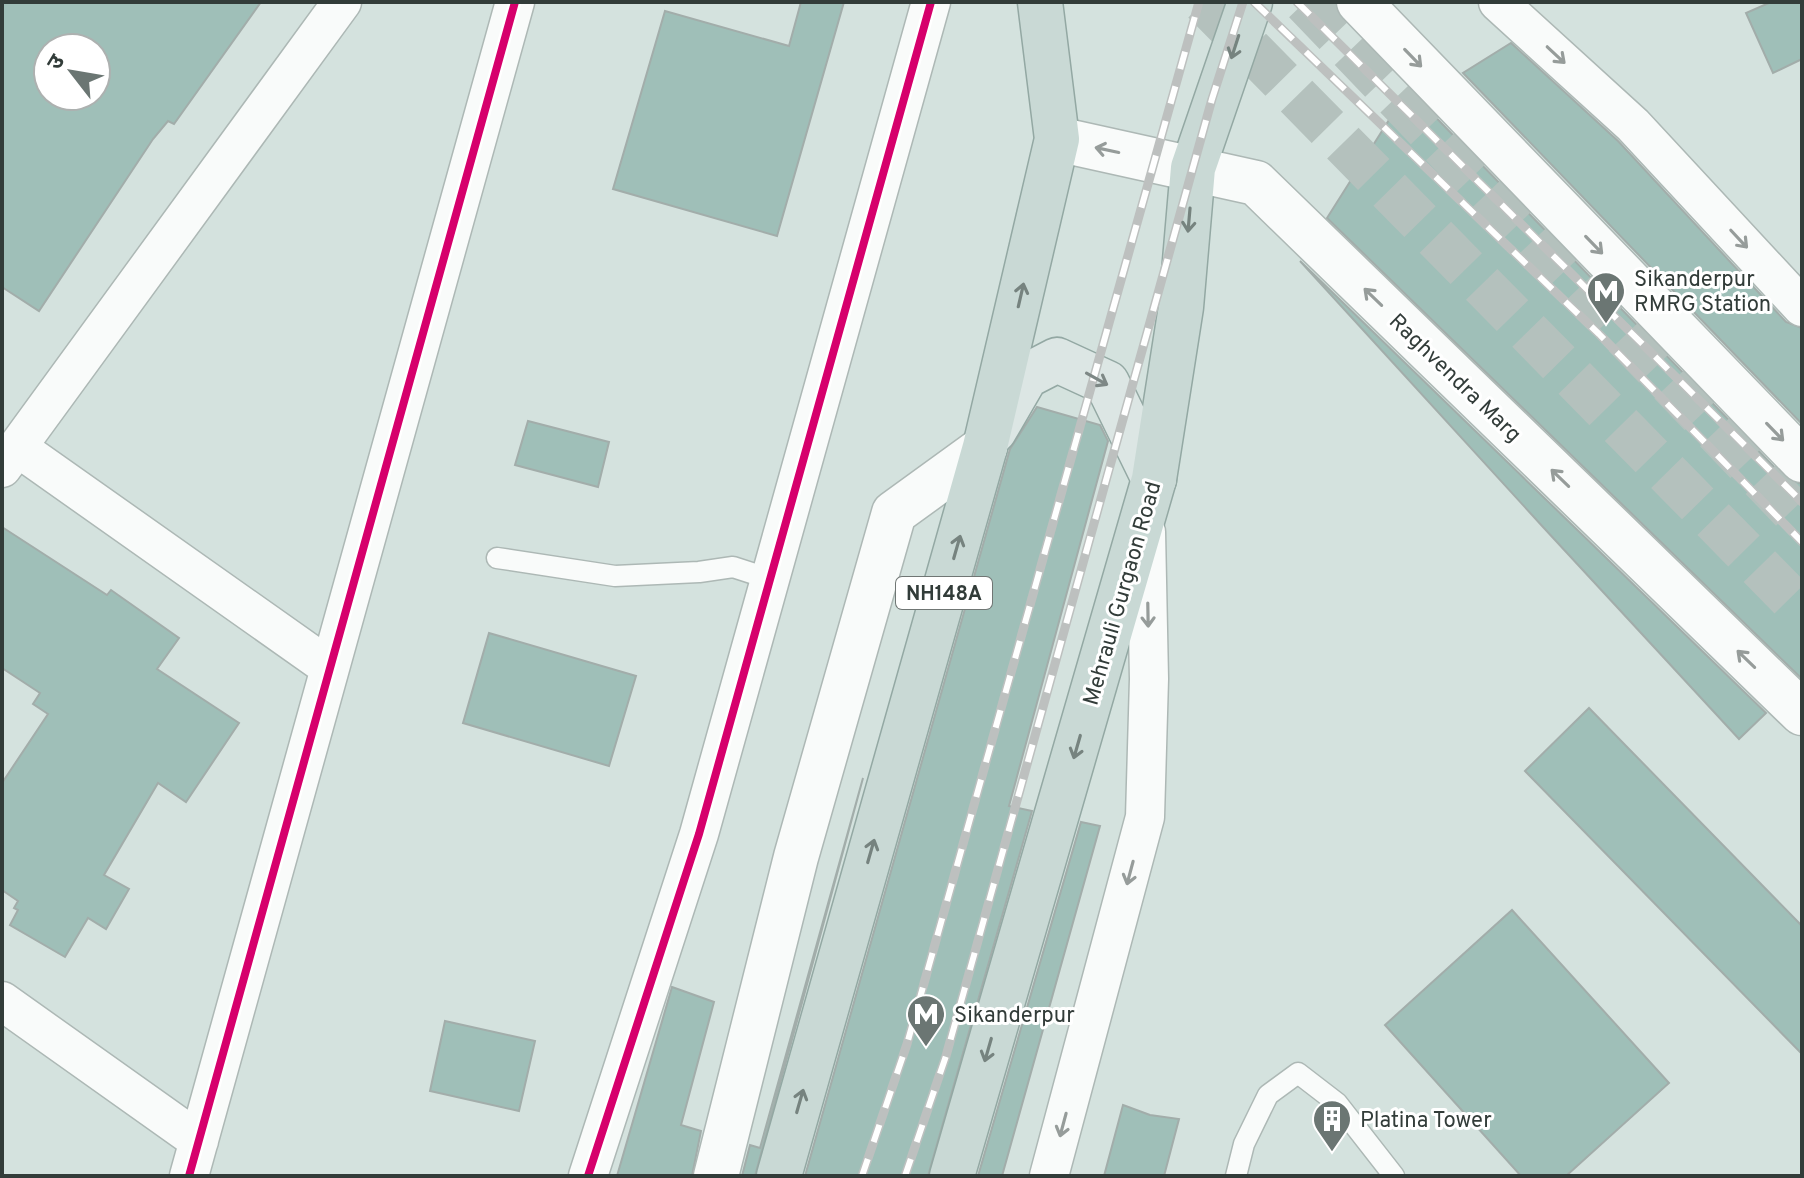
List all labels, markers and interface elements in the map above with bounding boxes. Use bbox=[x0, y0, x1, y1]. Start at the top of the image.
north arrow bbox=[32, 32, 112, 112]
one-way arrow bbox=[1227, 34, 1242, 59]
one-way arrow bbox=[1546, 45, 1566, 64]
one-way arrow bbox=[1404, 48, 1423, 68]
text: उ bbox=[42, 50, 72, 75]
one-way arrow bbox=[1094, 142, 1120, 157]
one-way arrow bbox=[1181, 206, 1196, 233]
one-way arrow bbox=[1729, 229, 1747, 249]
one-way arrow bbox=[1584, 235, 1603, 254]
place label: Sikanderpur RMRG Station bbox=[1634, 267, 1771, 319]
metro station icon: Sikanderpur RMRG Station bbox=[1585, 270, 1627, 325]
one-way arrow bbox=[1014, 282, 1029, 308]
one-way arrow bbox=[1363, 287, 1383, 306]
street label: Raghvendra Marg bbox=[1382, 309, 1526, 449]
one-way arrow bbox=[1085, 372, 1108, 388]
one-way arrow bbox=[1765, 422, 1784, 442]
one-way arrow bbox=[1550, 468, 1570, 487]
street label: Mehrauli Gurgaon Road bbox=[1079, 479, 1168, 709]
one-way arrow bbox=[950, 534, 965, 560]
road number: NH148A bbox=[896, 577, 992, 609]
one-way arrow bbox=[1140, 601, 1156, 628]
one-way arrow bbox=[1736, 649, 1756, 668]
one-way arrow bbox=[1068, 733, 1083, 759]
one-way arrow bbox=[864, 838, 879, 864]
one-way arrow bbox=[1121, 860, 1136, 886]
metro station icon: Sikanderpur bbox=[905, 993, 947, 1048]
place label: Sikanderpur bbox=[954, 1003, 1075, 1030]
one-way arrow bbox=[980, 1037, 994, 1062]
one-way arrow bbox=[794, 1088, 809, 1114]
building icon: Platina Tower bbox=[1311, 1098, 1353, 1153]
place label: Platina Tower bbox=[1360, 1108, 1492, 1135]
one-way arrow bbox=[1054, 1111, 1069, 1137]

